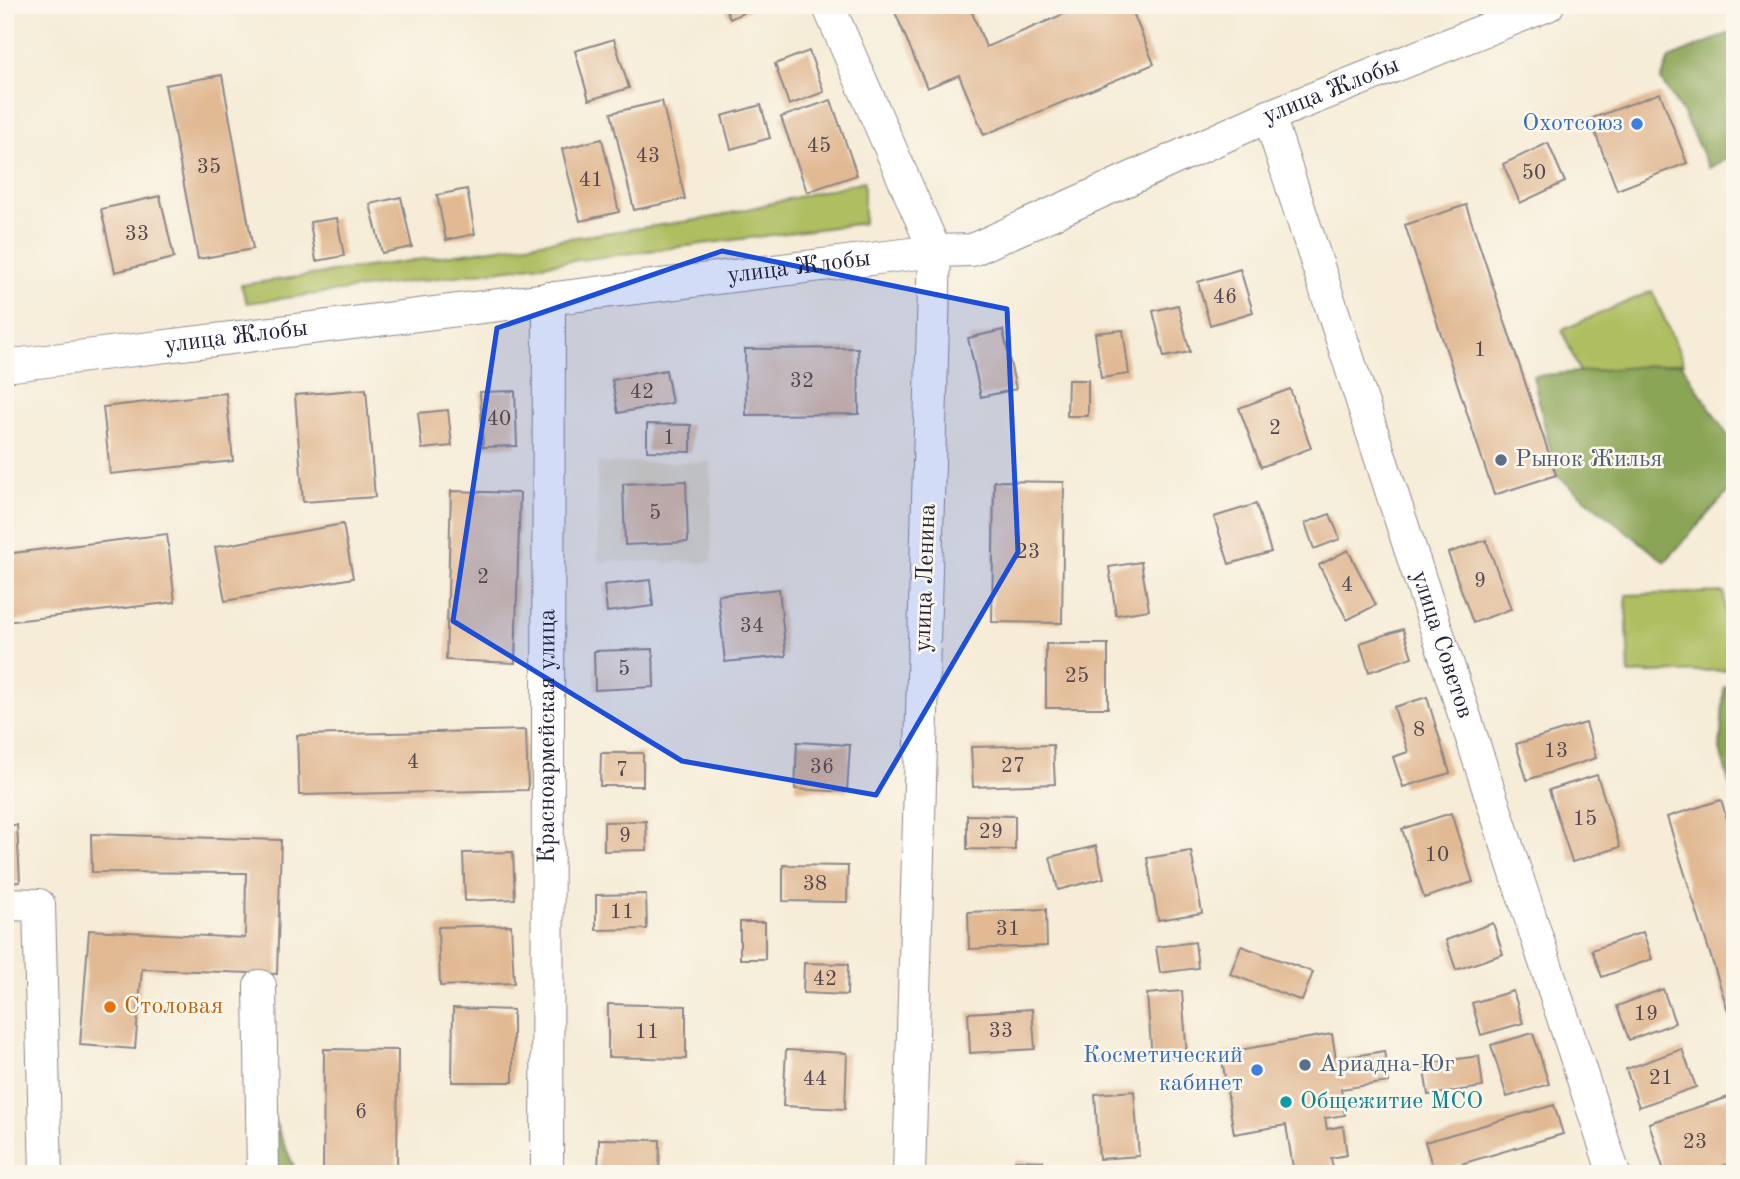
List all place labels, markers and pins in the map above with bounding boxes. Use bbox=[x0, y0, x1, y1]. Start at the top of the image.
place label: Охотсоюз bbox=[1522, 112, 1623, 136]
marker: Охотсоюз bbox=[1629, 116, 1645, 132]
place label: Рынок Жилья bbox=[1515, 448, 1663, 472]
marker: Рынок Жилья bbox=[1493, 452, 1509, 468]
place label: Столовая bbox=[124, 995, 223, 1019]
marker: Столовая bbox=[102, 999, 118, 1015]
place label: Косметический кабинет bbox=[1083, 1044, 1243, 1096]
place label: Ариадна-Юг bbox=[1319, 1053, 1455, 1077]
marker: Ариадна-Юг bbox=[1297, 1057, 1313, 1073]
marker: Косметический кабинет bbox=[1249, 1062, 1265, 1078]
place label: Общежитие МСО bbox=[1300, 1090, 1483, 1114]
marker: Общежитие МСО bbox=[1278, 1094, 1294, 1110]

